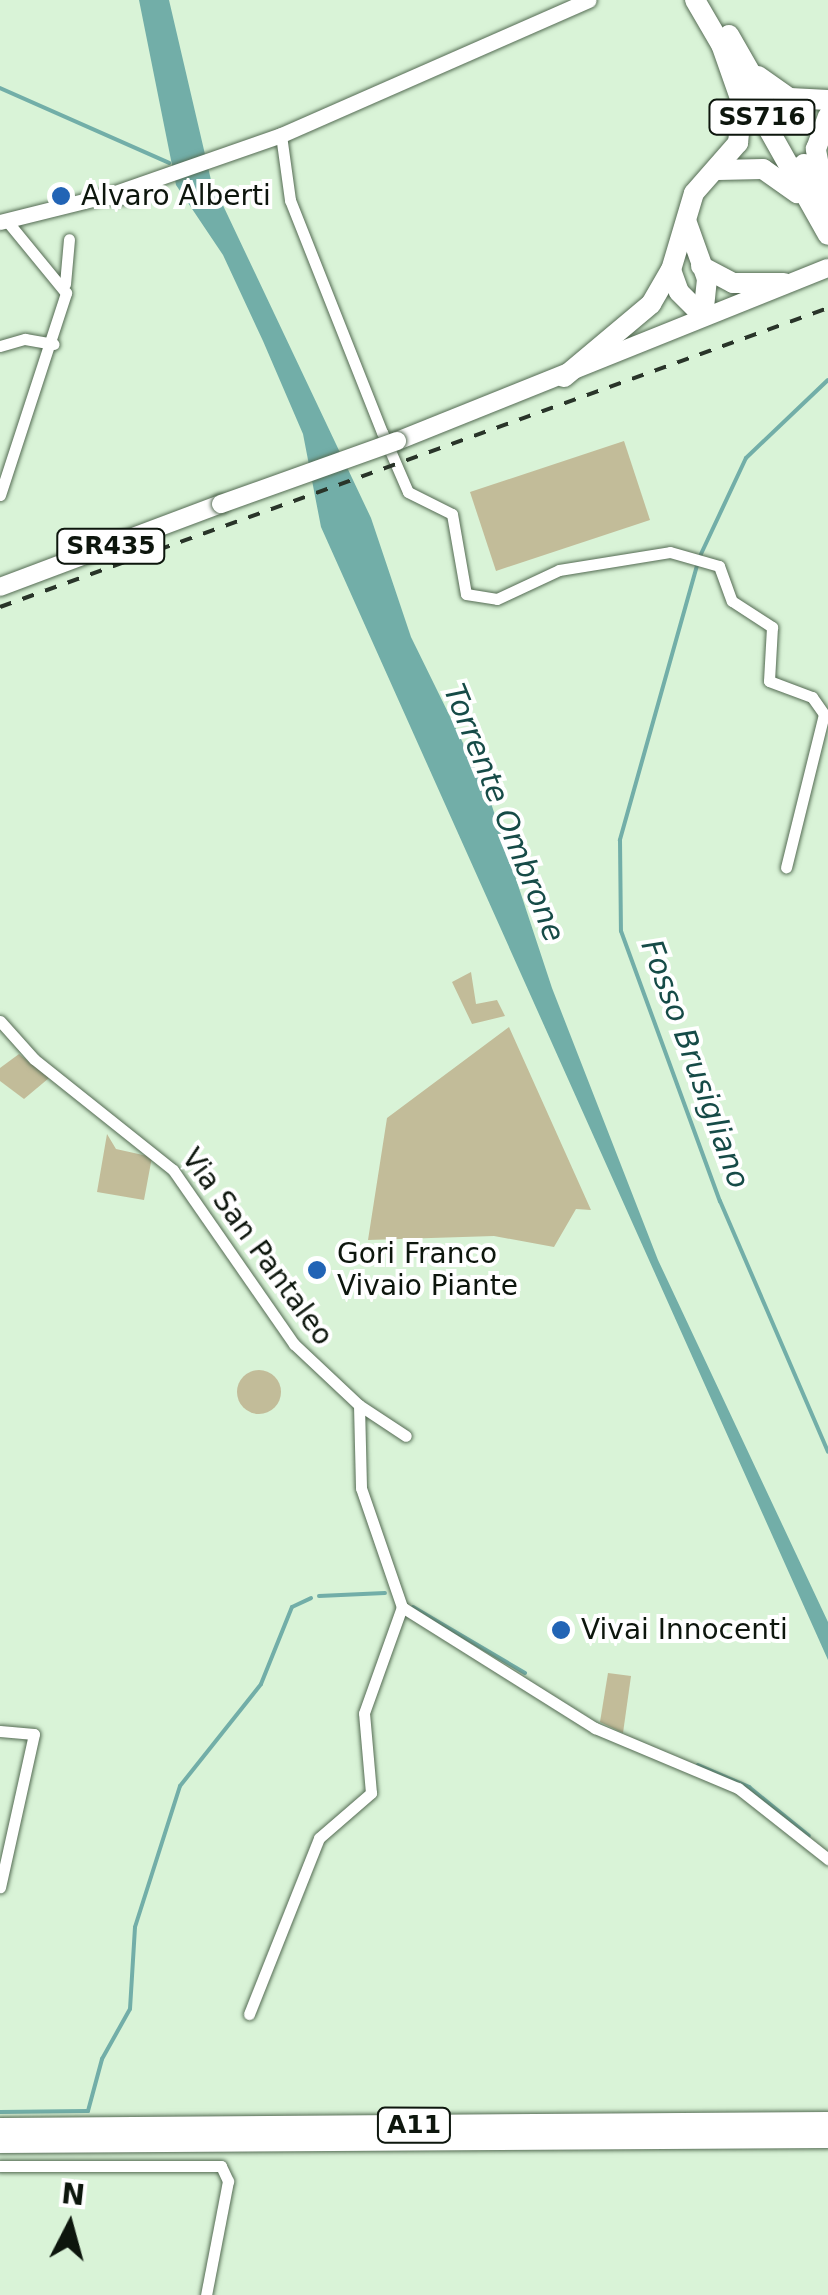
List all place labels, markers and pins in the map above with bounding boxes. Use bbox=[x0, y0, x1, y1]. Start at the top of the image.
place label: Alvaro Alberti bbox=[81, 179, 271, 213]
marker: Alvaro Alberti bbox=[50, 185, 72, 207]
place label: Gori Franco Vivaio Piante bbox=[337, 1237, 518, 1303]
marker: Gori Franco Vivaio Piante bbox=[306, 1259, 328, 1281]
place label: Vivai Innocenti bbox=[581, 1613, 788, 1647]
marker: Vivai Innocenti bbox=[550, 1619, 572, 1641]

